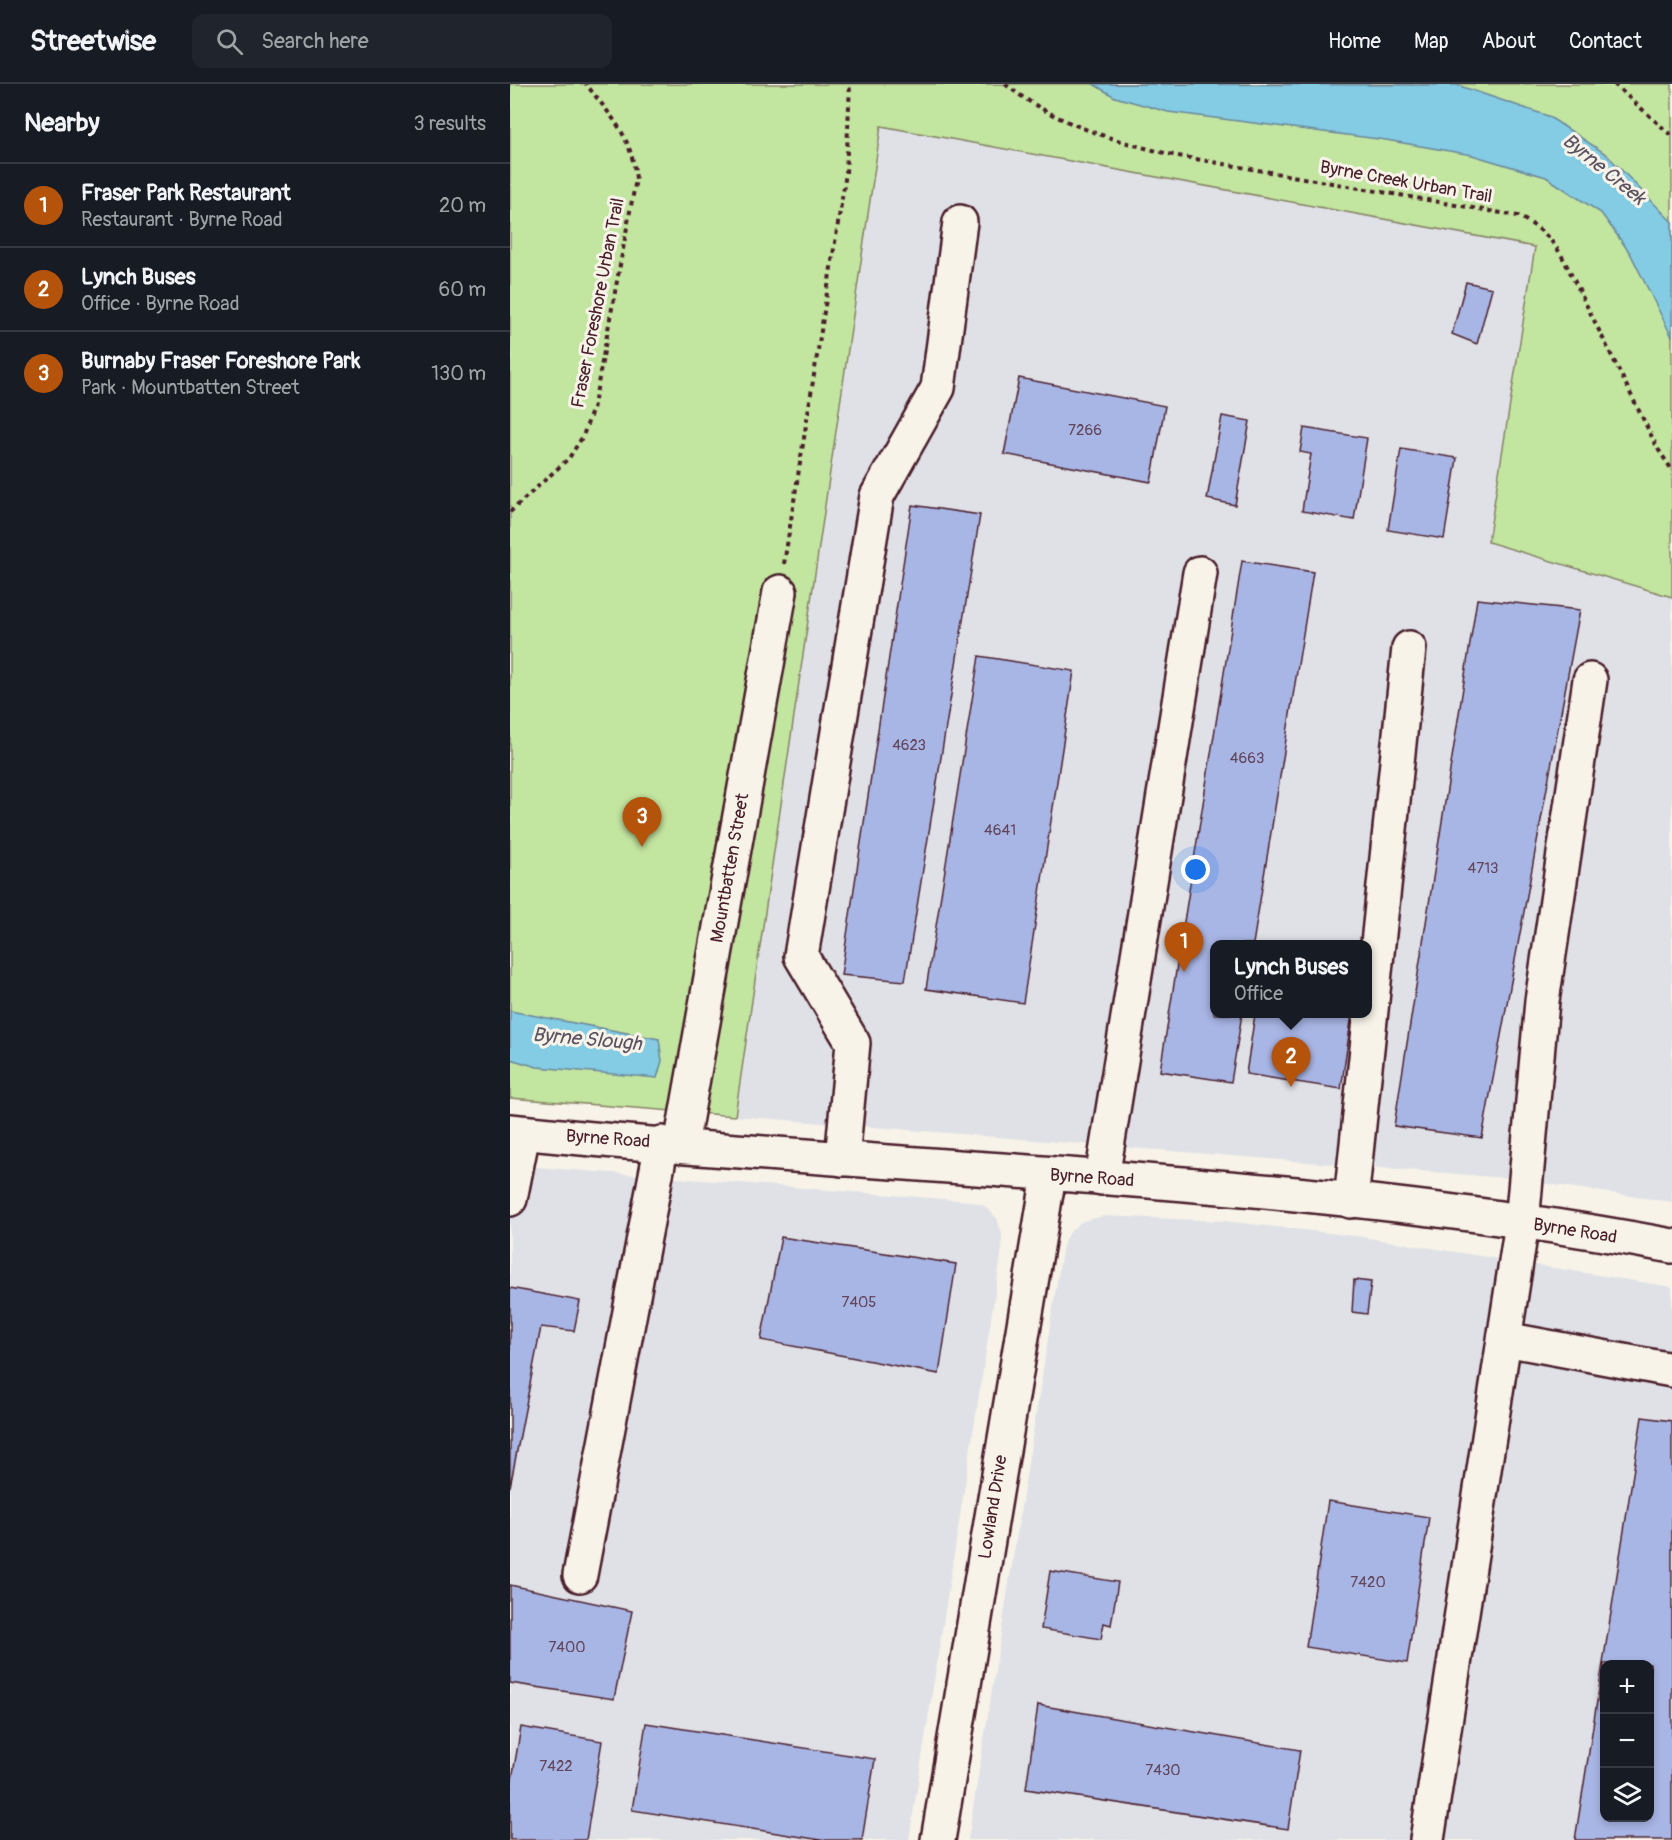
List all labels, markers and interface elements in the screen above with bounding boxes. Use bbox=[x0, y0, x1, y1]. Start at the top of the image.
search box bbox=[192, 14, 612, 68]
text: Streetwise bbox=[30, 24, 156, 59]
icon: search bbox=[213, 25, 246, 58]
text: Search here bbox=[261, 27, 369, 55]
text: Home bbox=[1328, 28, 1381, 55]
text: Map bbox=[1414, 28, 1449, 55]
text: About bbox=[1482, 28, 1536, 55]
text: Contact bbox=[1569, 28, 1642, 55]
text: Nearby bbox=[24, 107, 100, 139]
text: 3 results bbox=[414, 111, 486, 136]
water label: Byrne Creek bbox=[1557, 128, 1652, 211]
street label: Byrne Creek Urban Trail bbox=[1318, 156, 1494, 208]
text: Fraser Park Restaurant bbox=[81, 179, 291, 207]
text: 1 bbox=[40, 193, 47, 218]
text: 20 m bbox=[439, 193, 486, 218]
street label: Fraser Foreshore Urban Trail bbox=[566, 196, 630, 410]
text: Restaurant · Byrne Road bbox=[81, 207, 283, 232]
text: Lynch Buses bbox=[81, 263, 196, 291]
text: 2 bbox=[38, 277, 49, 302]
text: 60 m bbox=[439, 277, 486, 302]
text: Office · Byrne Road bbox=[81, 291, 239, 316]
text: Burnaby Fraser Foreshore Park bbox=[81, 347, 360, 375]
text: 3 bbox=[38, 361, 49, 386]
text: 130 m bbox=[431, 361, 486, 386]
text: Park · Mountbatten Street bbox=[81, 375, 300, 400]
house number: 7266 bbox=[1068, 421, 1102, 440]
house number: 4623 bbox=[892, 736, 926, 755]
house number: 4663 bbox=[1230, 749, 1264, 768]
street label: Mountbatten Street bbox=[706, 791, 755, 945]
pin: 3 bbox=[622, 798, 662, 847]
house number: 4641 bbox=[984, 821, 1016, 840]
your location bbox=[1181, 855, 1210, 884]
house number: 4713 bbox=[1468, 859, 1498, 878]
pin: 1 bbox=[1164, 922, 1204, 972]
popup bbox=[1210, 940, 1372, 1018]
text: Lynch Buses bbox=[1234, 953, 1348, 981]
text: Office bbox=[1234, 981, 1283, 1006]
water label: Byrne Slough bbox=[531, 1022, 644, 1056]
pin: 2 bbox=[1272, 1038, 1310, 1087]
street label: Byrne Road bbox=[565, 1125, 651, 1153]
street label: Byrne Road bbox=[1049, 1164, 1135, 1192]
street label: Byrne Road bbox=[1531, 1213, 1619, 1249]
house number: 7405 bbox=[841, 1293, 877, 1312]
street label: Lowland Drive bbox=[973, 1453, 1013, 1561]
house number: 7420 bbox=[1350, 1573, 1386, 1592]
house number: 7400 bbox=[548, 1638, 586, 1657]
map controls bbox=[1600, 1660, 1654, 1822]
button: + bbox=[1600, 1660, 1654, 1714]
button: − bbox=[1600, 1714, 1654, 1768]
house number: 7422 bbox=[539, 1757, 573, 1776]
house number: 7430 bbox=[1145, 1761, 1181, 1780]
button: layers bbox=[1600, 1768, 1654, 1822]

